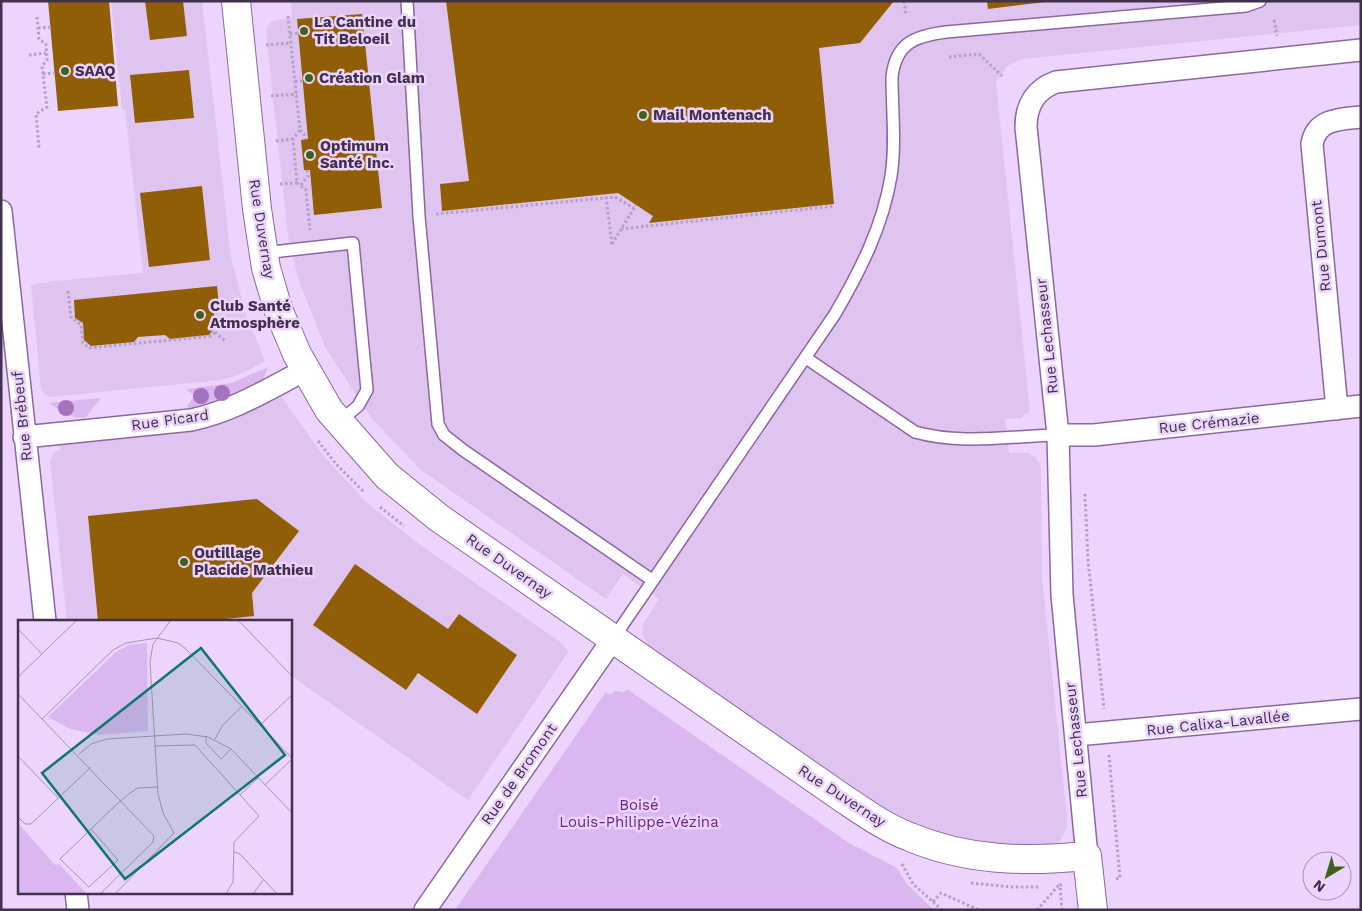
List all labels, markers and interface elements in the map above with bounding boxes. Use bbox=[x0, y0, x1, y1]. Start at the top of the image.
place label: La Cantine du Tit Beloeil bbox=[314, 13, 416, 48]
marker: La Cantine du Tit Beloeil bbox=[298, 25, 310, 37]
place label: SAAQ bbox=[75, 62, 116, 80]
marker: SAAQ bbox=[59, 65, 71, 77]
place label: Création Glam bbox=[319, 69, 425, 87]
marker: Création Glam bbox=[303, 72, 315, 84]
place label: Mail Montenach bbox=[653, 106, 771, 124]
marker: Mail Montenach bbox=[637, 109, 649, 121]
place label: Optimum Santé Inc. bbox=[320, 137, 394, 172]
marker: Optimum Santé Inc. bbox=[304, 149, 316, 161]
street label: Rue Duvernay bbox=[245, 178, 279, 280]
street label: Rue Dumont bbox=[1307, 199, 1335, 293]
street label: Rue Lechasseur bbox=[1032, 277, 1062, 395]
place label: Club Santé Atmosphère bbox=[210, 297, 300, 332]
marker: Club Santé Atmosphère bbox=[194, 309, 206, 321]
street label: Rue Brébeuf bbox=[8, 370, 36, 462]
street label: Rue Picard bbox=[130, 406, 210, 434]
street label: Rue Crémazie bbox=[1158, 409, 1260, 437]
street label: Rue Duvernay bbox=[463, 530, 556, 602]
place label: Outillage Placide Mathieu bbox=[194, 544, 313, 579]
marker: Outillage Placide Mathieu bbox=[178, 556, 190, 568]
inset map bbox=[18, 620, 291, 894]
street label: Rue Lechasseur bbox=[1061, 681, 1091, 799]
street label: Rue Calixa-Lavallée bbox=[1146, 707, 1290, 739]
street label: Rue de Bromont bbox=[477, 719, 561, 828]
street label: Rue Duvernay bbox=[795, 761, 889, 831]
park label: Boisé Louis-Philippe-Vézina bbox=[559, 796, 719, 831]
north arrow bbox=[1302, 851, 1352, 901]
text: N bbox=[1310, 877, 1328, 896]

